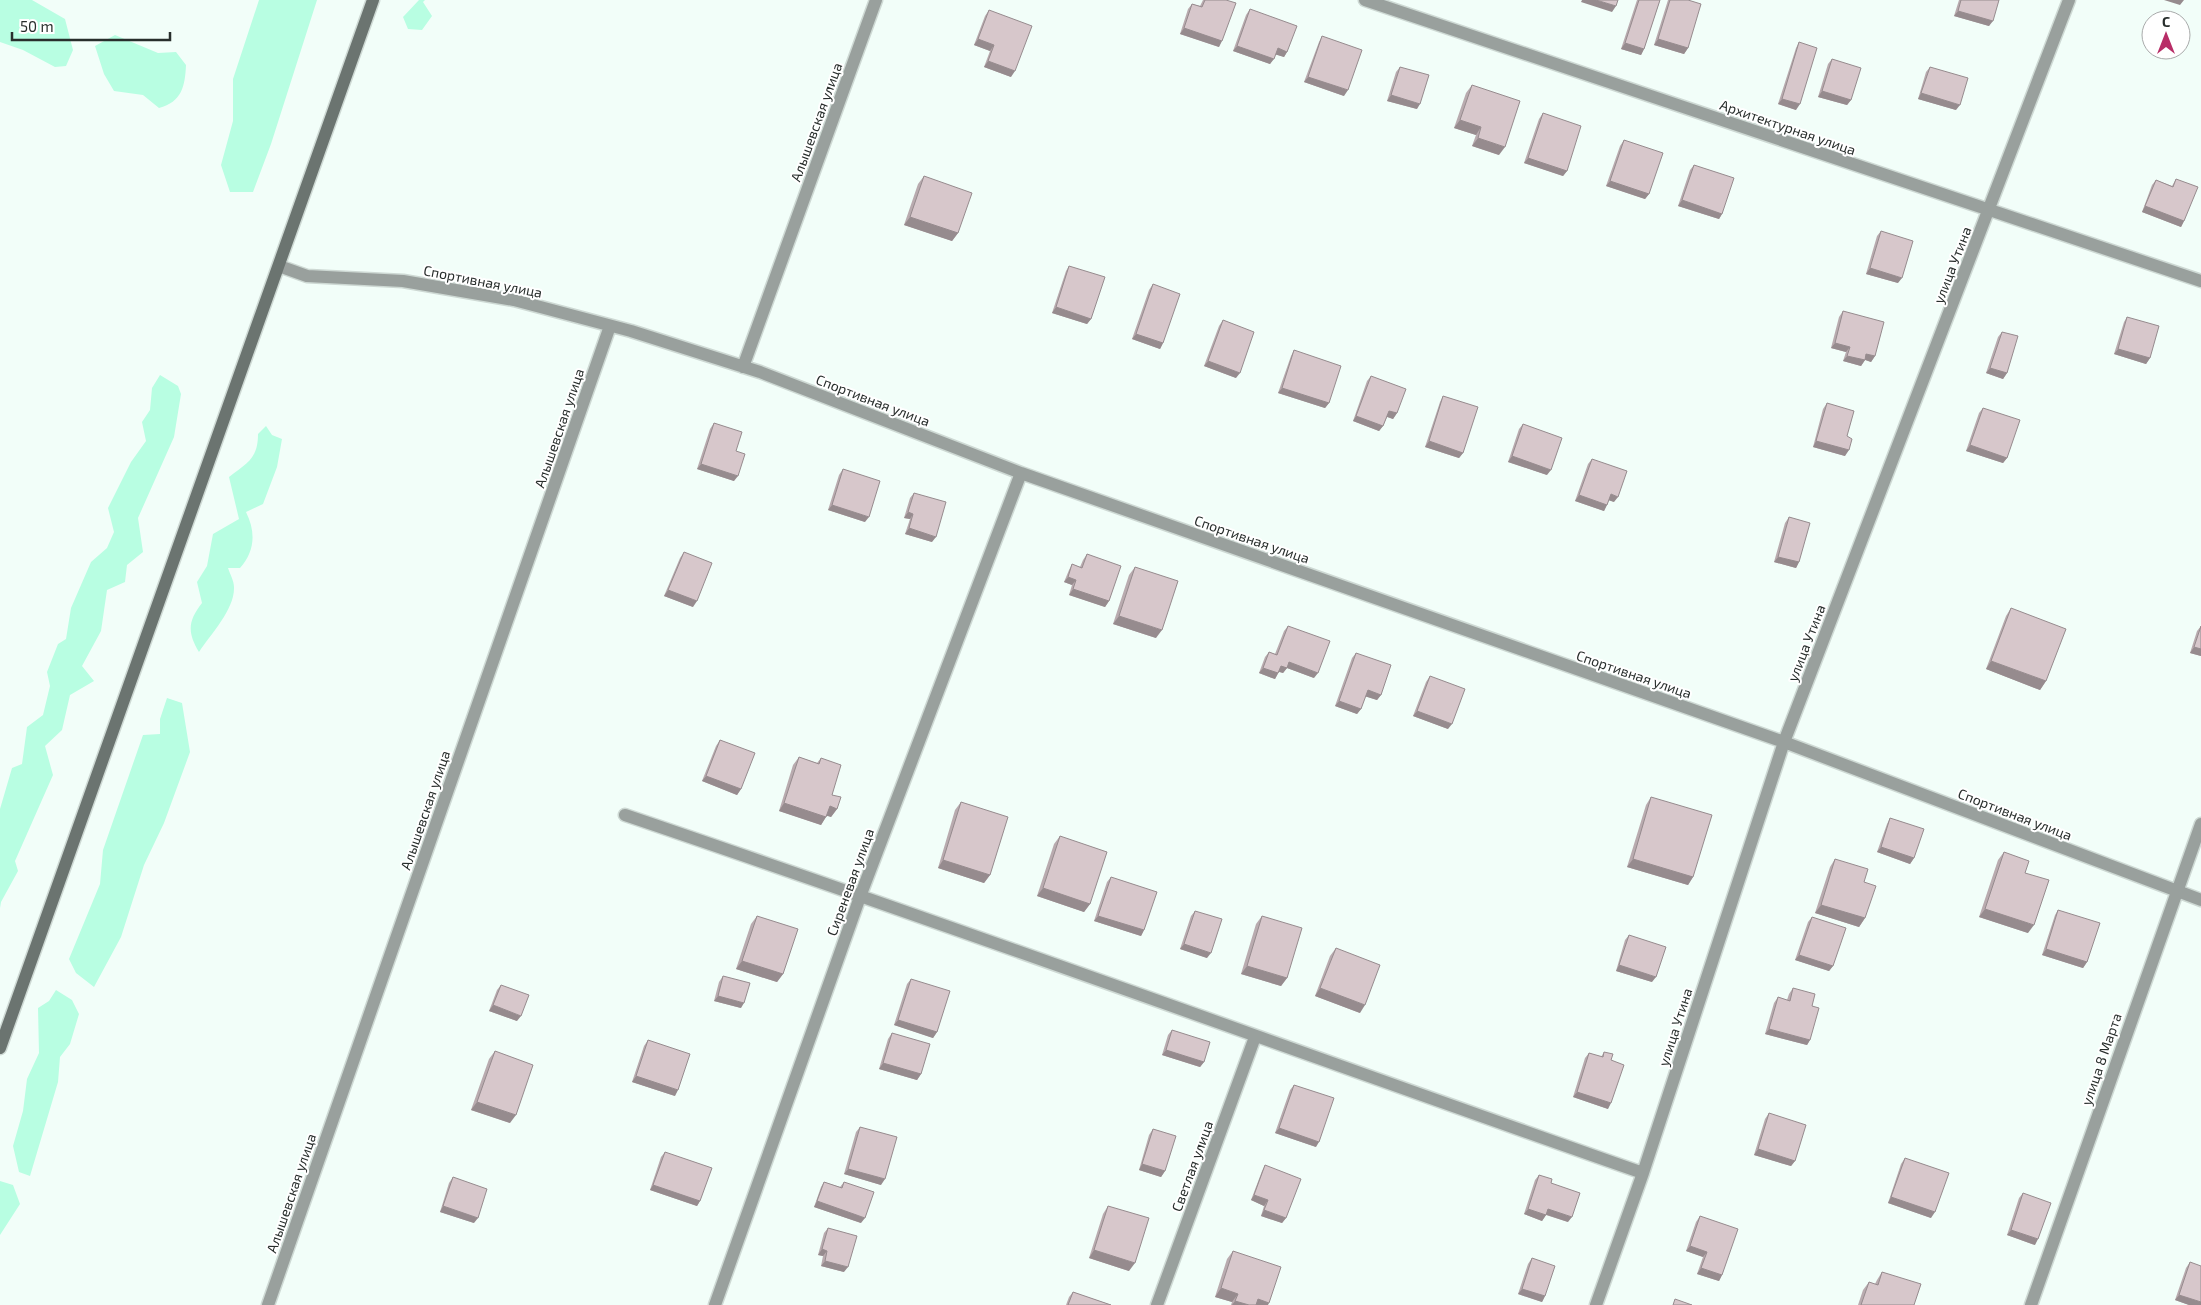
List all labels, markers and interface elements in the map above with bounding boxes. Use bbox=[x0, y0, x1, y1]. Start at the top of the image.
scale bar bbox=[12, 10, 170, 42]
north arrow bbox=[2141, 10, 2191, 60]
text: С bbox=[2162, 13, 2170, 30]
text: 50 m bbox=[20, 17, 54, 35]
street label: Алышевская улица bbox=[787, 60, 845, 184]
street label: Архитектурная улица bbox=[1718, 96, 1858, 158]
street label: улица Утина bbox=[1930, 224, 1974, 306]
street label: Спортивная улица bbox=[422, 261, 544, 301]
street label: Алышевская улица bbox=[531, 366, 587, 490]
street label: Спортивная улица bbox=[814, 370, 932, 430]
street label: Спортивная улица bbox=[1192, 511, 1312, 567]
street label: улица Утина bbox=[1784, 602, 1828, 684]
street label: Спортивная улица bbox=[1574, 646, 1694, 702]
street label: Алышевская улица bbox=[397, 748, 453, 872]
street label: Спортивная улица bbox=[1956, 784, 2074, 844]
street label: Сиреневая улица bbox=[823, 826, 877, 938]
street label: улица Утина bbox=[1654, 986, 1696, 1068]
street label: улица 8 Марта bbox=[2077, 1011, 2125, 1107]
street label: Светлая улица bbox=[1168, 1118, 1216, 1214]
street label: Алышевская улица bbox=[263, 1131, 319, 1255]

